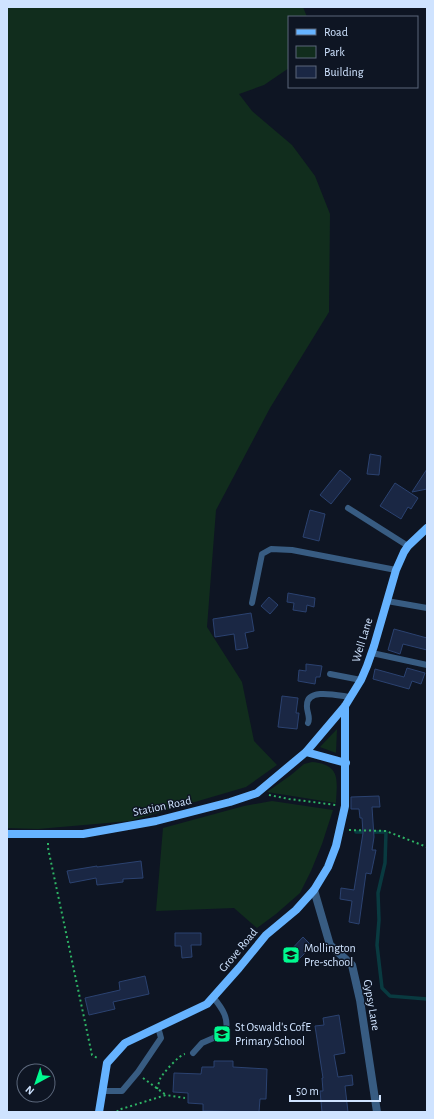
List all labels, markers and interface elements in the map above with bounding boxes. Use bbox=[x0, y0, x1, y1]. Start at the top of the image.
legend bbox=[288, 16, 418, 88]
text: Road bbox=[324, 26, 348, 38]
text: Park bbox=[324, 46, 345, 58]
text: Building bbox=[324, 66, 364, 78]
street label: Well Lane bbox=[350, 616, 374, 664]
street label: Station Road bbox=[132, 794, 192, 818]
street label: Grove Road bbox=[216, 926, 260, 974]
place label: Mollington Pre-school bbox=[304, 942, 356, 968]
school or university icon: Mollington Pre-school bbox=[281, 945, 301, 965]
street label: Gypsy Lane bbox=[361, 978, 382, 1032]
place label: St Oswald's CofE Primary School bbox=[235, 1021, 311, 1048]
school or university icon: St Oswald's CofE Primary School bbox=[212, 1024, 232, 1044]
north arrow bbox=[16, 1063, 56, 1103]
scale bar bbox=[290, 1077, 380, 1103]
text: N bbox=[23, 1084, 36, 1097]
text: 50 m bbox=[296, 1085, 319, 1097]

